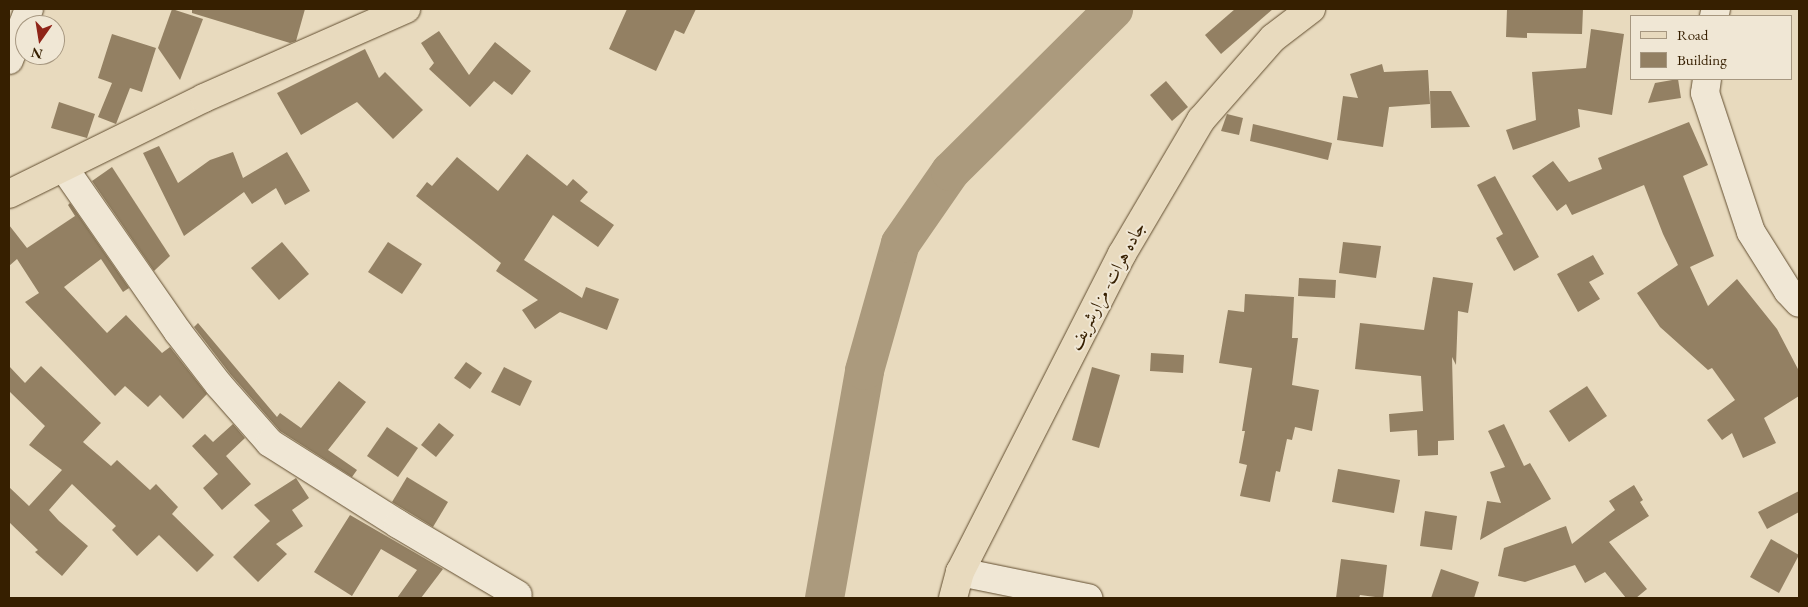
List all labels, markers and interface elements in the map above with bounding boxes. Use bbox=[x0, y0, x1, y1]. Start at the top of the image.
north arrow bbox=[15, 15, 65, 65]
legend bbox=[1630, 15, 1793, 80]
text: Road bbox=[1677, 25, 1708, 44]
text: N bbox=[29, 44, 44, 64]
text: Building bbox=[1677, 50, 1727, 69]
street label: جاده هرات- مزارشریف bbox=[1064, 218, 1150, 354]

